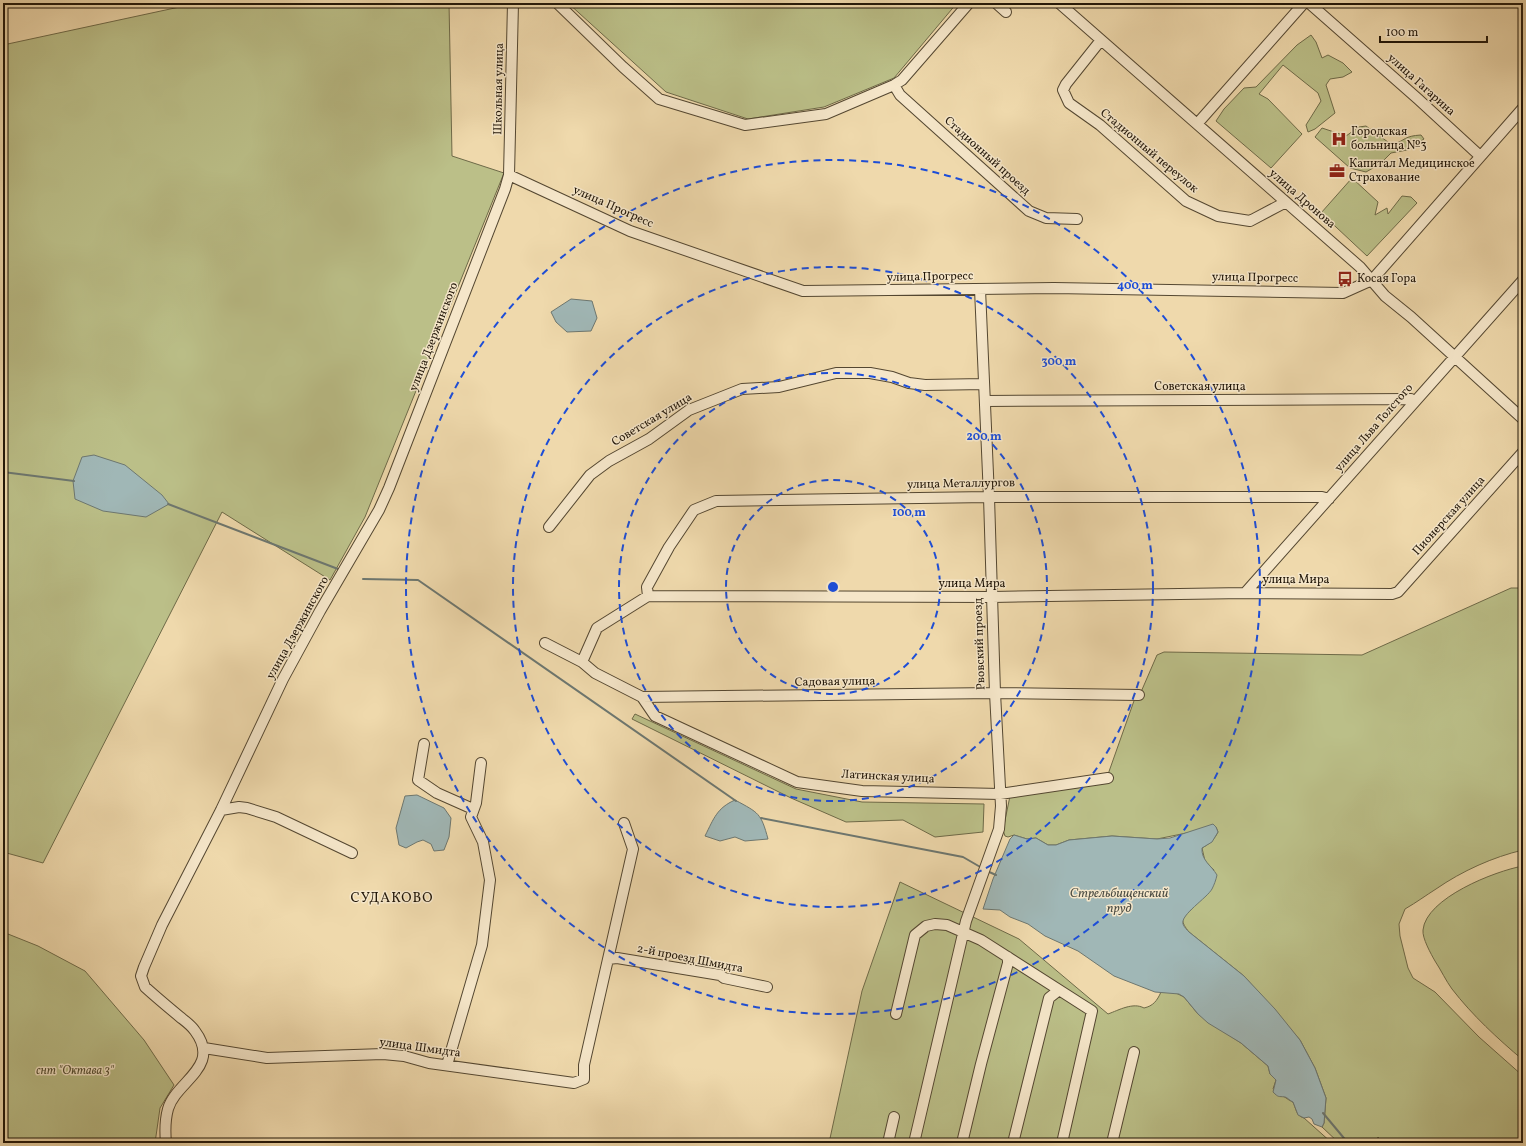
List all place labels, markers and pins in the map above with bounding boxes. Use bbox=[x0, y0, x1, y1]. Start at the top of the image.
place label: Городская больница №3 bbox=[1351, 124, 1427, 154]
hospital icon: Городская больница №3 bbox=[1330, 130, 1348, 148]
place label: Капитал Медицинское Страхование bbox=[1349, 156, 1475, 186]
office icon: Капитал Медицинское Страхование bbox=[1328, 162, 1346, 180]
bus stop icon: Косая Гора bbox=[1336, 270, 1354, 288]
place label: Косая Гора bbox=[1357, 271, 1416, 287]
centre of rings bbox=[826, 580, 840, 594]

